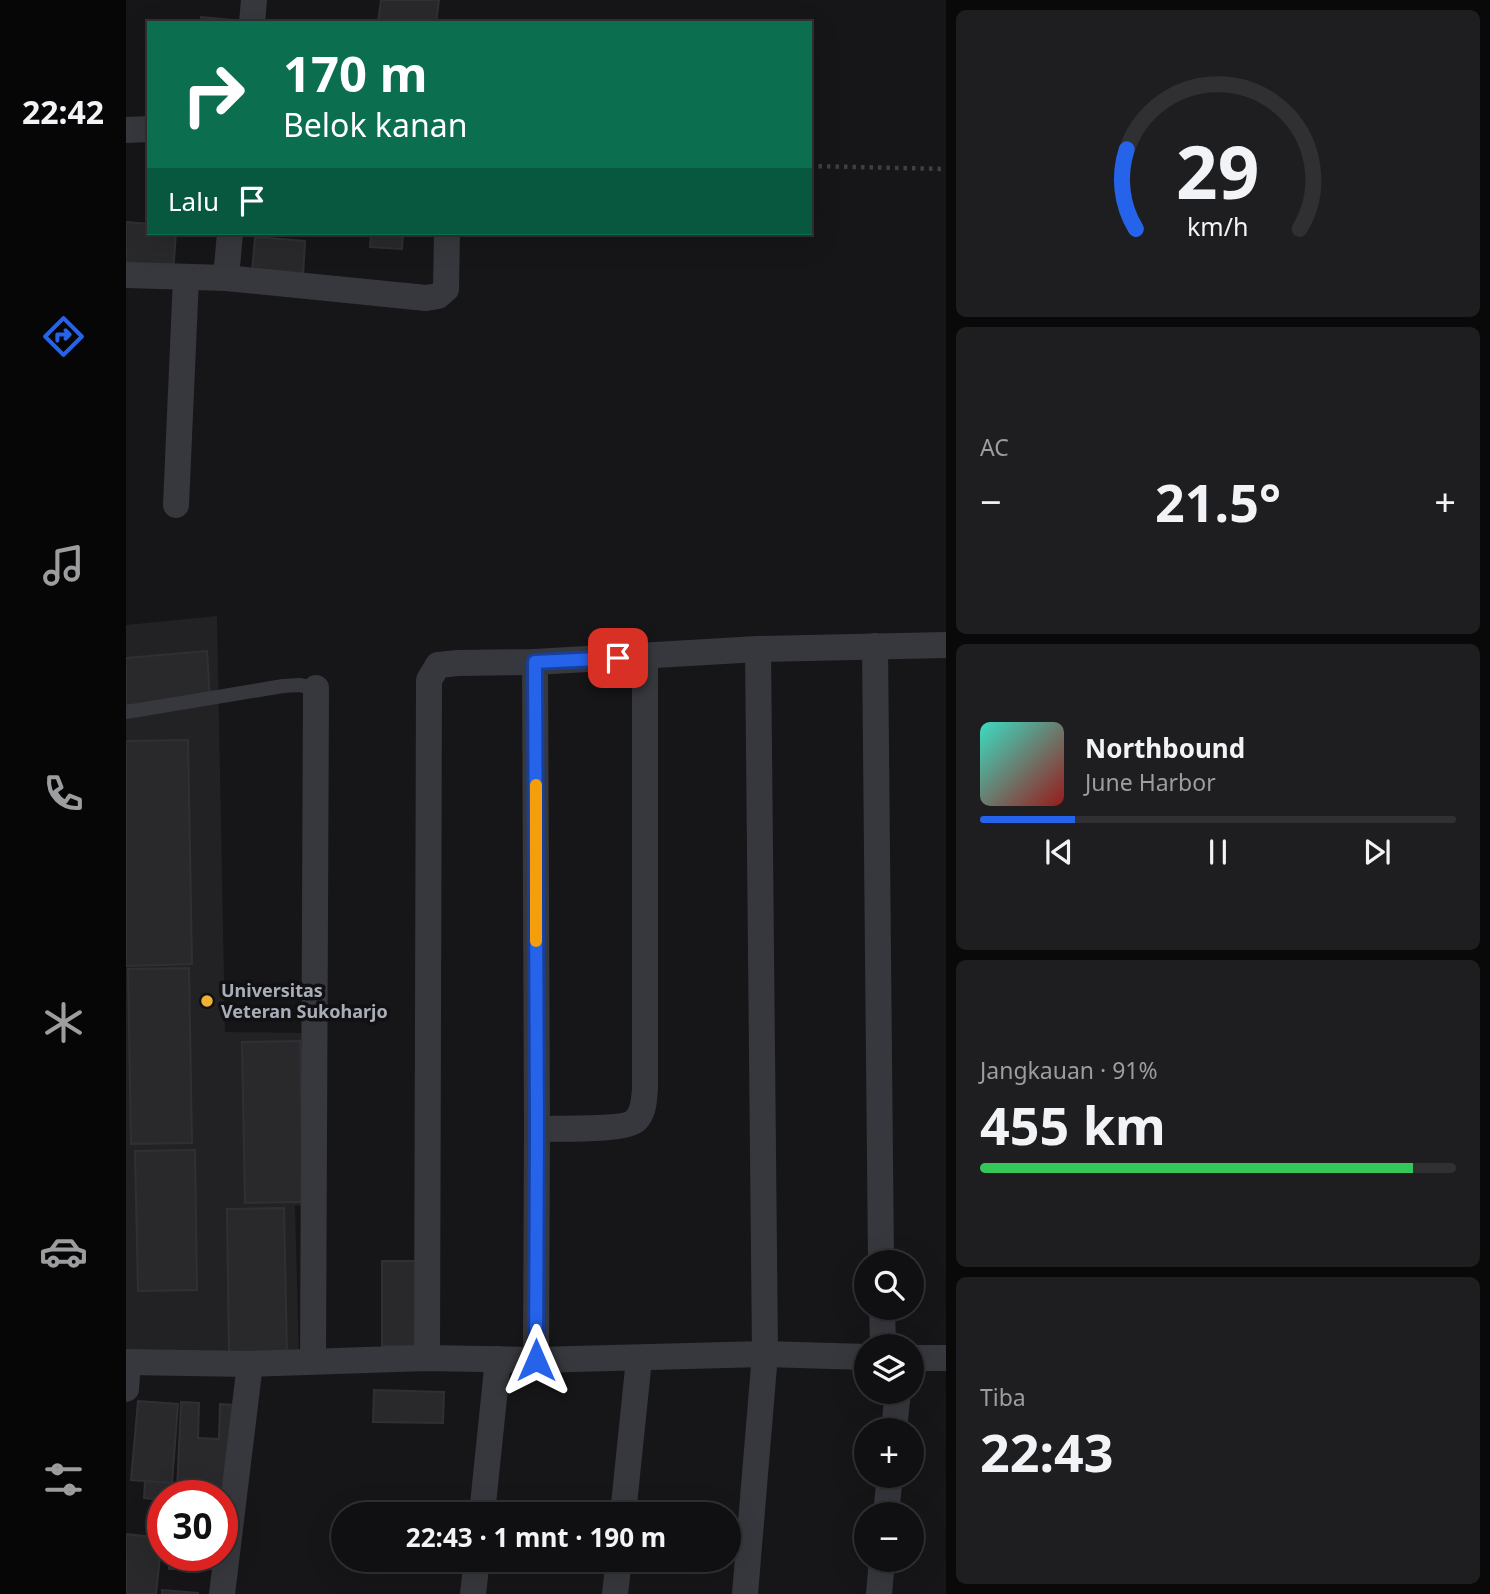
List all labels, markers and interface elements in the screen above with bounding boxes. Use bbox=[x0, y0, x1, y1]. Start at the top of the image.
text: 170 m bbox=[283, 40, 428, 106]
icon: right bbox=[168, 49, 259, 140]
text: 22:42 bbox=[22, 90, 104, 133]
text: Belok kanan bbox=[283, 103, 467, 146]
text: 29 bbox=[1176, 122, 1260, 221]
icon: arrive bbox=[233, 182, 271, 220]
text: Lalu bbox=[168, 183, 219, 219]
text: km/h bbox=[1187, 209, 1249, 243]
icon: directions bbox=[39, 312, 88, 361]
text: AC bbox=[980, 431, 1009, 463]
text: 21.5° bbox=[1155, 466, 1281, 537]
text: − bbox=[980, 475, 1002, 527]
text: + bbox=[1434, 475, 1456, 527]
icon: music bbox=[39, 541, 88, 590]
pin bbox=[588, 628, 648, 688]
icon: arrive bbox=[599, 639, 637, 677]
text: Northbound bbox=[1085, 730, 1245, 766]
text: June Harbor bbox=[1085, 766, 1216, 798]
icon: phone bbox=[39, 769, 88, 818]
icon: previous bbox=[1040, 833, 1078, 871]
icon: pause bbox=[1199, 833, 1237, 871]
icon: next bbox=[1358, 833, 1396, 871]
place label: Universitas Veteran Sukoharjo bbox=[221, 978, 388, 1023]
marker: Universitas Veteran Sukoharjo bbox=[199, 993, 215, 1009]
icon: climate bbox=[39, 998, 88, 1047]
text: Jangkauan · 91% bbox=[980, 1054, 1158, 1086]
text: 455 km bbox=[980, 1089, 1166, 1160]
icon: car bbox=[39, 1227, 88, 1276]
map controls bbox=[854, 1250, 924, 1572]
button: search bbox=[854, 1250, 924, 1320]
position arrow bbox=[499, 1323, 573, 1397]
button: layers bbox=[854, 1334, 924, 1404]
text: Tiba bbox=[980, 1381, 1026, 1413]
text: 22:43 bbox=[980, 1416, 1114, 1487]
button: + bbox=[854, 1418, 924, 1488]
icon: filters bbox=[39, 1455, 88, 1504]
speed limit sign: 30 bbox=[147, 1480, 238, 1571]
button: − bbox=[854, 1502, 924, 1572]
text: 22:43 · 1 mnt · 190 m bbox=[406, 1519, 666, 1555]

